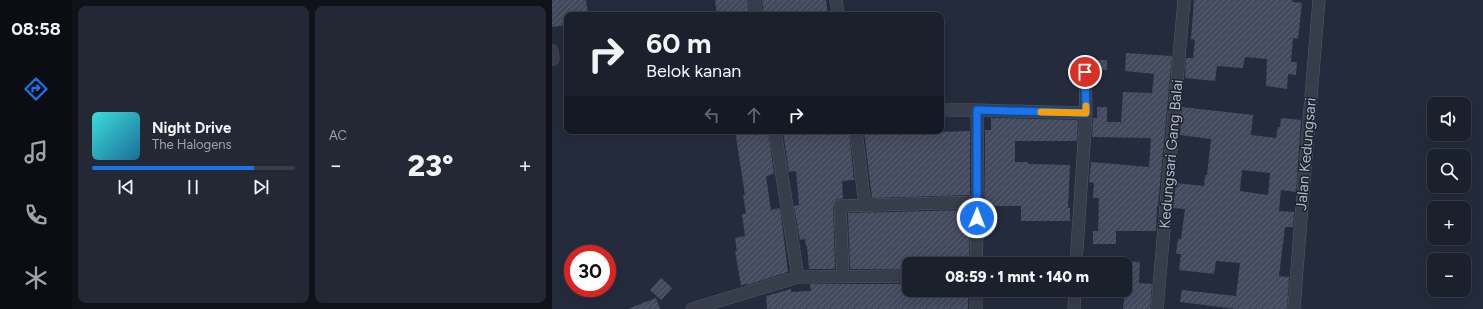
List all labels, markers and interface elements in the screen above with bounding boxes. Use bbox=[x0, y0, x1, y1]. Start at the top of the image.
text: 08:58 bbox=[11, 18, 61, 40]
text: 60 m bbox=[646, 26, 711, 60]
icon: right bbox=[580, 28, 632, 80]
pin bbox=[1068, 55, 1102, 89]
text: Belok kanan bbox=[646, 60, 741, 82]
icon: arrive bbox=[1074, 61, 1096, 83]
icon: directions bbox=[22, 75, 50, 103]
street label: Kedungsari Gang Balai bbox=[1156, 79, 1186, 229]
street label: Jalan Kedungsari bbox=[1292, 97, 1320, 211]
map controls bbox=[1427, 97, 1471, 297]
button: sound bbox=[1427, 97, 1471, 141]
icon: left bbox=[701, 104, 723, 126]
icon: ahead bbox=[743, 104, 765, 126]
icon: right bbox=[785, 104, 807, 126]
text: Night Drive bbox=[152, 119, 231, 137]
text: AC bbox=[329, 128, 347, 143]
text: The Halogens bbox=[152, 137, 232, 152]
icon: music bbox=[22, 138, 50, 166]
text: 23° bbox=[408, 147, 453, 184]
button: search bbox=[1427, 149, 1471, 193]
text: − bbox=[329, 152, 343, 179]
text: + bbox=[518, 152, 532, 179]
icon: previous bbox=[115, 176, 137, 198]
icon: pause bbox=[182, 176, 204, 198]
icon: next bbox=[250, 176, 272, 198]
position arrow bbox=[956, 197, 998, 239]
icon: phone bbox=[22, 201, 50, 229]
button: + bbox=[1427, 201, 1471, 245]
speed limit sign: 30 bbox=[564, 245, 616, 297]
button: − bbox=[1427, 253, 1471, 297]
icon: climate bbox=[22, 264, 50, 292]
text: 08:59 · 1 mnt · 140 m bbox=[945, 268, 1089, 286]

